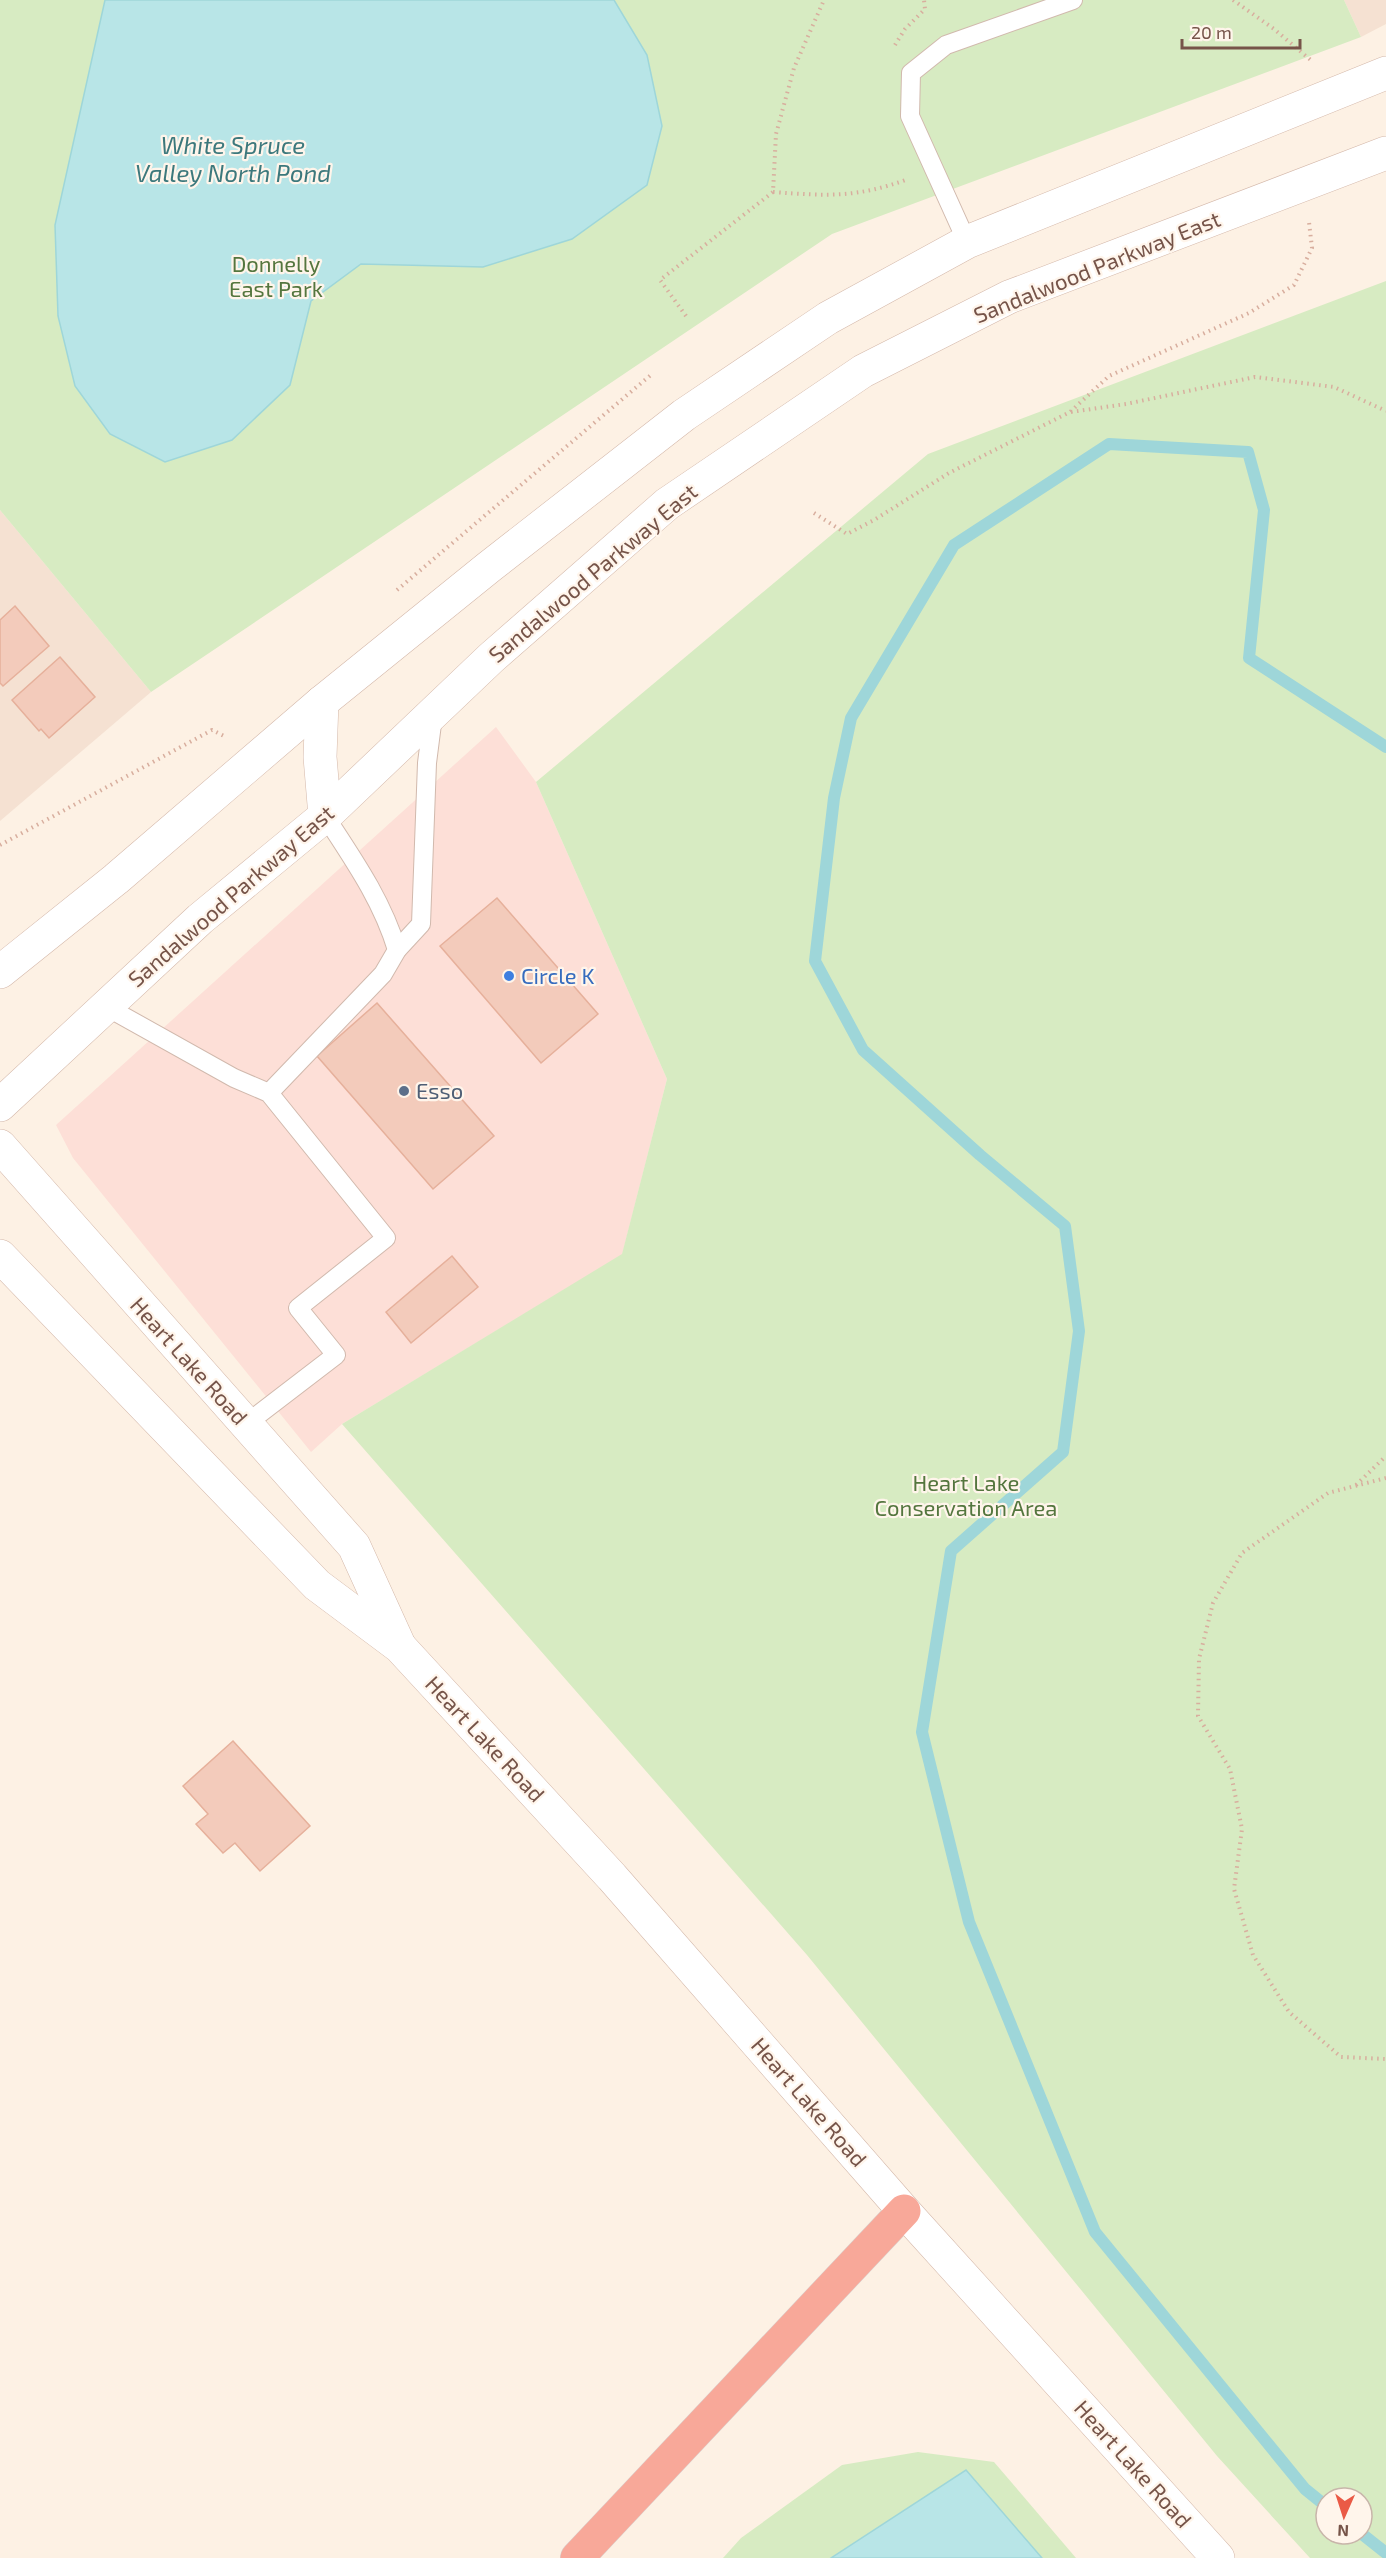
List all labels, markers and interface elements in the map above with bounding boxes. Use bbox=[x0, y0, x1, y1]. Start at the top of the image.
scale bar bbox=[1182, 12, 1300, 50]
text: 20 m bbox=[1191, 21, 1232, 43]
water label: White Spruce Valley North Pond bbox=[135, 130, 331, 187]
street label: Sandalwood Parkway East bbox=[969, 205, 1224, 328]
park label: Donnelly East Park bbox=[229, 250, 323, 301]
street label: Sandalwood Parkway East bbox=[483, 477, 702, 667]
street label: Sandalwood Parkway East bbox=[122, 799, 338, 992]
place label: Circle K bbox=[521, 962, 595, 988]
marker: Circle K bbox=[502, 969, 516, 983]
place label: Esso bbox=[416, 1077, 463, 1103]
marker: Esso bbox=[397, 1084, 411, 1098]
street label: Heart Lake Road bbox=[126, 1291, 254, 1429]
park label: Heart Lake Conservation Area bbox=[875, 1469, 1057, 1520]
street label: Heart Lake Road bbox=[421, 1670, 551, 1807]
street label: Heart Lake Road bbox=[747, 2032, 873, 2171]
street label: Heart Lake Road bbox=[1070, 2394, 1198, 2532]
north arrow bbox=[1314, 2486, 1374, 2546]
text: N bbox=[1337, 2522, 1349, 2541]

